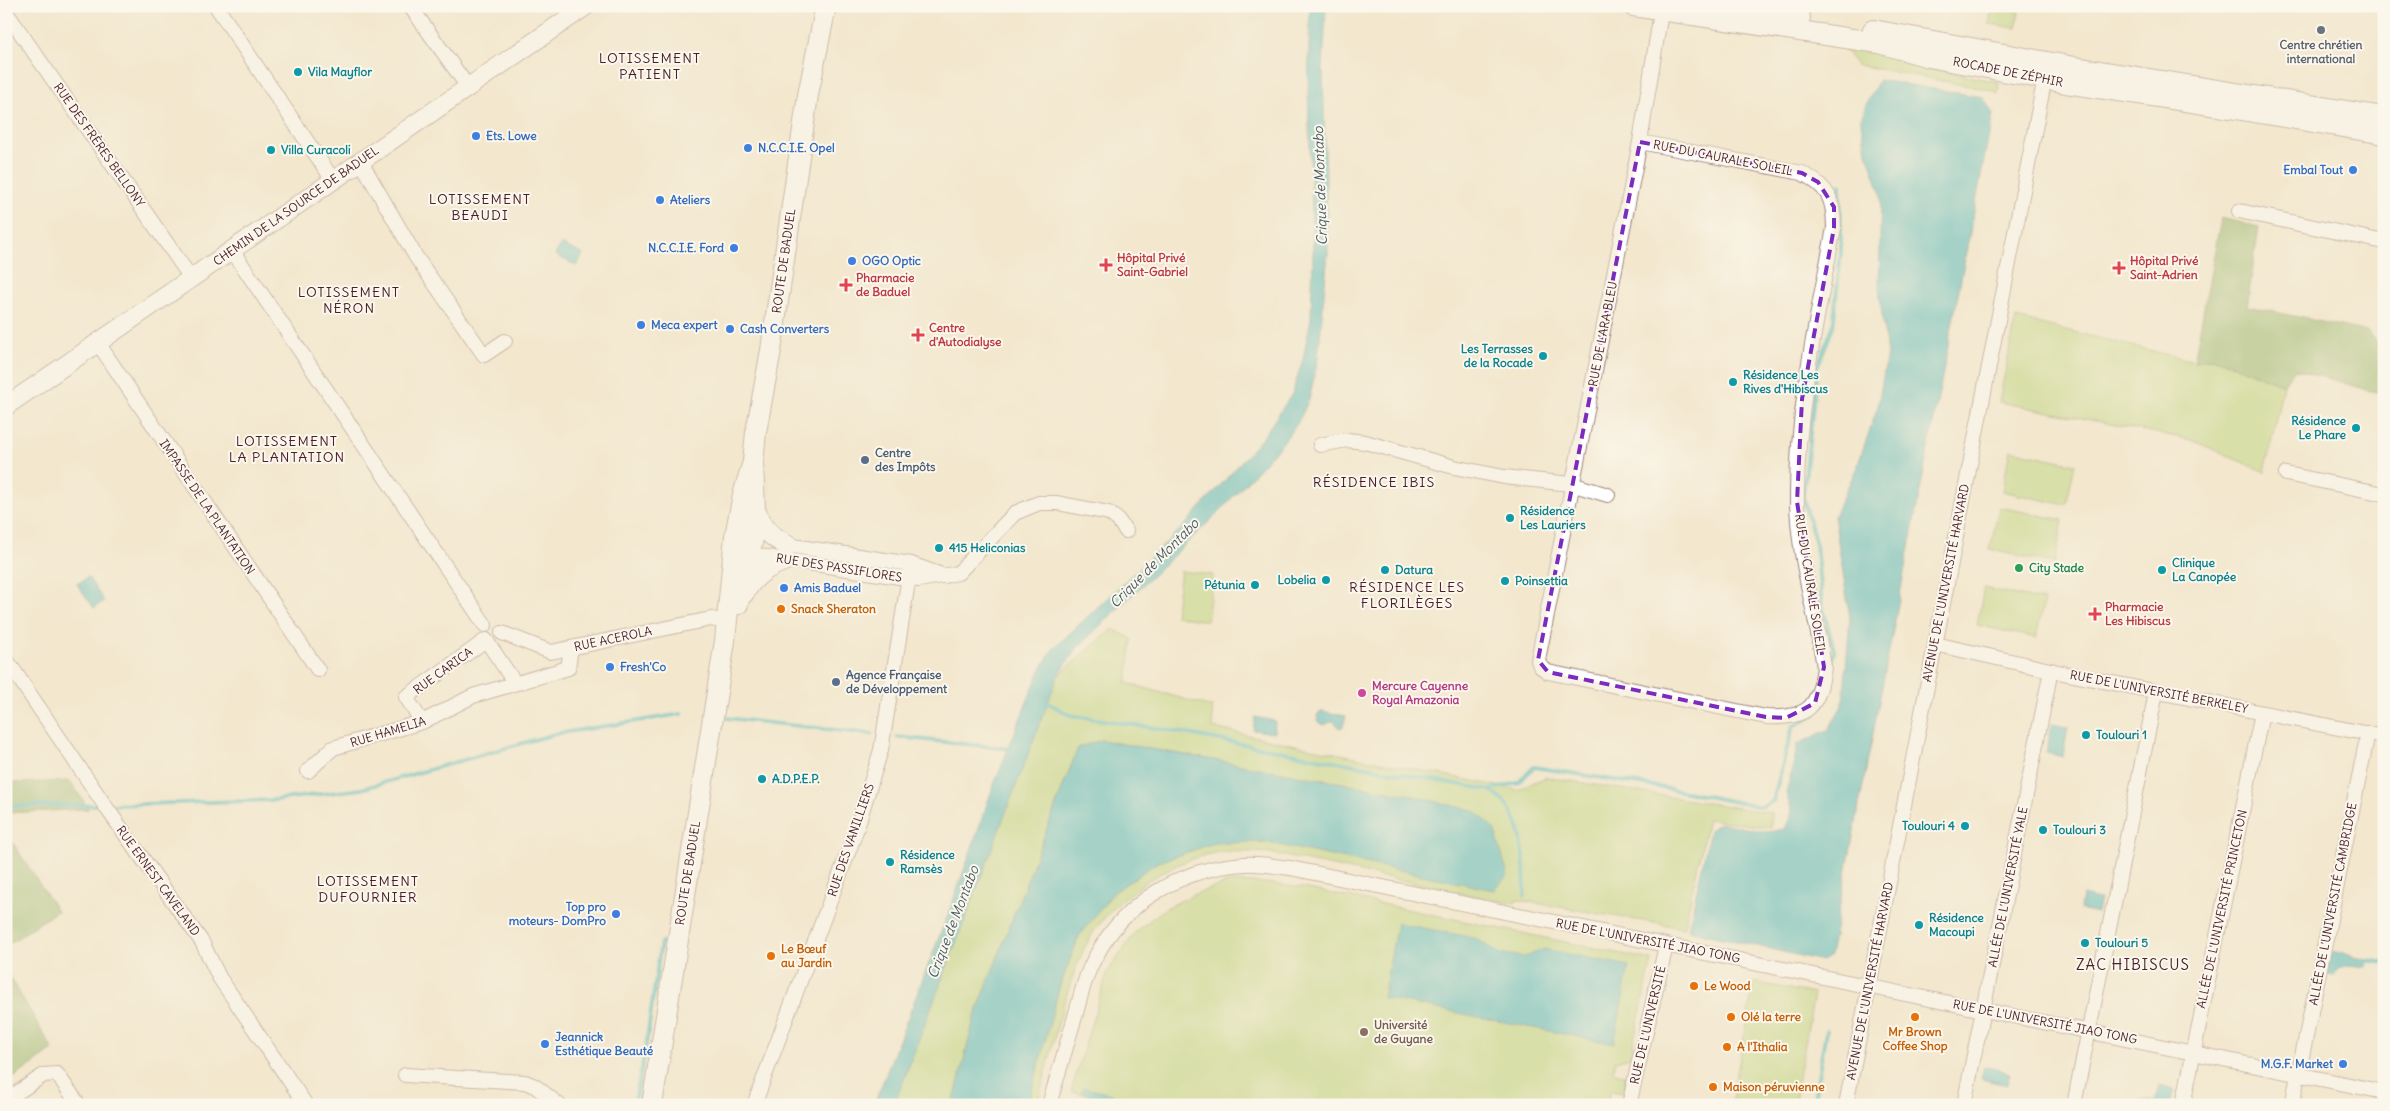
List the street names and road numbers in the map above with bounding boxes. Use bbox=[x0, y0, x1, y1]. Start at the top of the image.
street label: ROCADE DE ZÉPHIR bbox=[1952, 53, 2065, 90]
street label: RUE DES FRÈRES BELLONY bbox=[51, 80, 148, 210]
street label: RUE DU CAURALE SOLEIL bbox=[1652, 137, 1795, 179]
street label: CHEMIN DE LA SOURCE DE BADUEL bbox=[210, 142, 382, 269]
street label: ROUTE DE BADUEL bbox=[769, 207, 798, 314]
street label: RUE DE L'ARA BLEU bbox=[1585, 280, 1620, 388]
street label: IMPASSE DE LA PLANTATION bbox=[157, 436, 258, 577]
street label: AVENUE DE L'UNIVERSITÉ HARVARD bbox=[1919, 483, 1972, 683]
street label: RUE DU CAURALE SOLEIL bbox=[1792, 513, 1829, 656]
street label: RUE DES PASSIFLORES bbox=[775, 550, 903, 585]
street label: RUE ACEROLA bbox=[573, 623, 654, 654]
street label: RUE CARICA bbox=[410, 644, 476, 697]
street label: RUE DE L'UNIVERSITÉ BERKELEY bbox=[2069, 667, 2250, 716]
street label: RUE HAMELIA bbox=[348, 713, 428, 750]
street label: RUE DES VANILLIERS bbox=[824, 781, 877, 898]
street label: ALLÉE DE L'UNIVERSITÉ CAMBRIDGE bbox=[2305, 801, 2360, 1007]
street label: ALLÉE DE L'UNIVERSITÉ YALE bbox=[1985, 805, 2030, 968]
street label: ALLÉE DE L'UNIVERSITÉ PRINCETON bbox=[2193, 808, 2250, 1010]
street label: ROUTE DE BADUEL bbox=[672, 819, 703, 926]
street label: RUE ERNEST CAVELAND bbox=[113, 823, 203, 939]
street label: AVENUE DE L'UNIVERSITÉ HARVARD bbox=[1843, 881, 1896, 1081]
street label: RUE DE L'UNIVERSITÉ JIAO TONG bbox=[1555, 915, 1742, 966]
street label: RUE DE L'UNIVERSITÉ bbox=[1627, 964, 1668, 1086]
street label: RUE DE L'UNIVERSITÉ JIAO TONG bbox=[1952, 996, 2139, 1047]

